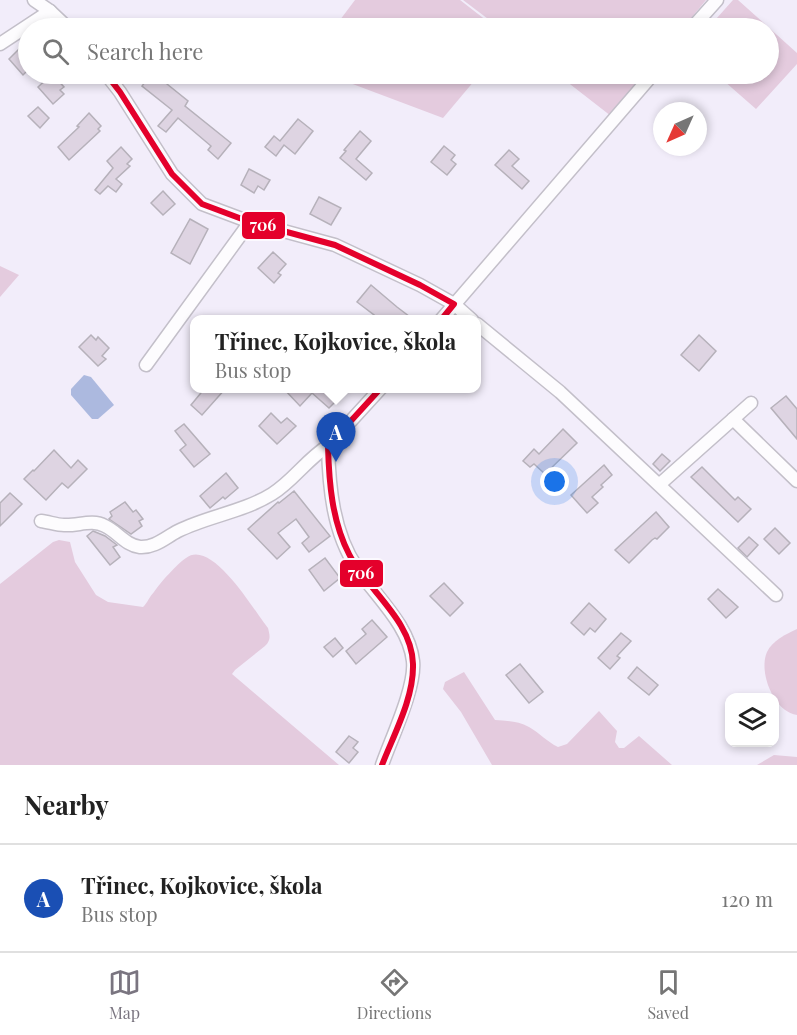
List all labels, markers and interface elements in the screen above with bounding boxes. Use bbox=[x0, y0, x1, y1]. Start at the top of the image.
search box bbox=[18, 18, 779, 84]
icon: search bbox=[39, 35, 72, 68]
text: Search here bbox=[87, 36, 203, 66]
north arrow bbox=[653, 102, 707, 156]
line badge: 706 bbox=[241, 211, 286, 240]
text: 706 bbox=[250, 214, 276, 235]
popup bbox=[190, 315, 481, 393]
text: Třinec, Kojkovice, škola bbox=[215, 326, 456, 356]
text: Bus stop bbox=[215, 356, 291, 383]
pin: A bbox=[316, 412, 356, 462]
your location bbox=[540, 467, 569, 496]
line badge: 706 bbox=[339, 559, 384, 588]
text: 706 bbox=[348, 562, 374, 583]
map controls bbox=[725, 693, 779, 747]
button: layers bbox=[725, 693, 779, 747]
text: Nearby bbox=[24, 787, 109, 822]
text: Třinec, Kojkovice, škola bbox=[81, 870, 323, 900]
text: A bbox=[37, 885, 50, 912]
text: 120 m bbox=[721, 885, 773, 912]
text: Bus stop bbox=[81, 900, 158, 927]
tab: Map bbox=[108, 966, 141, 1023]
tab: Directions bbox=[357, 966, 432, 1023]
tab: Saved bbox=[647, 966, 689, 1023]

